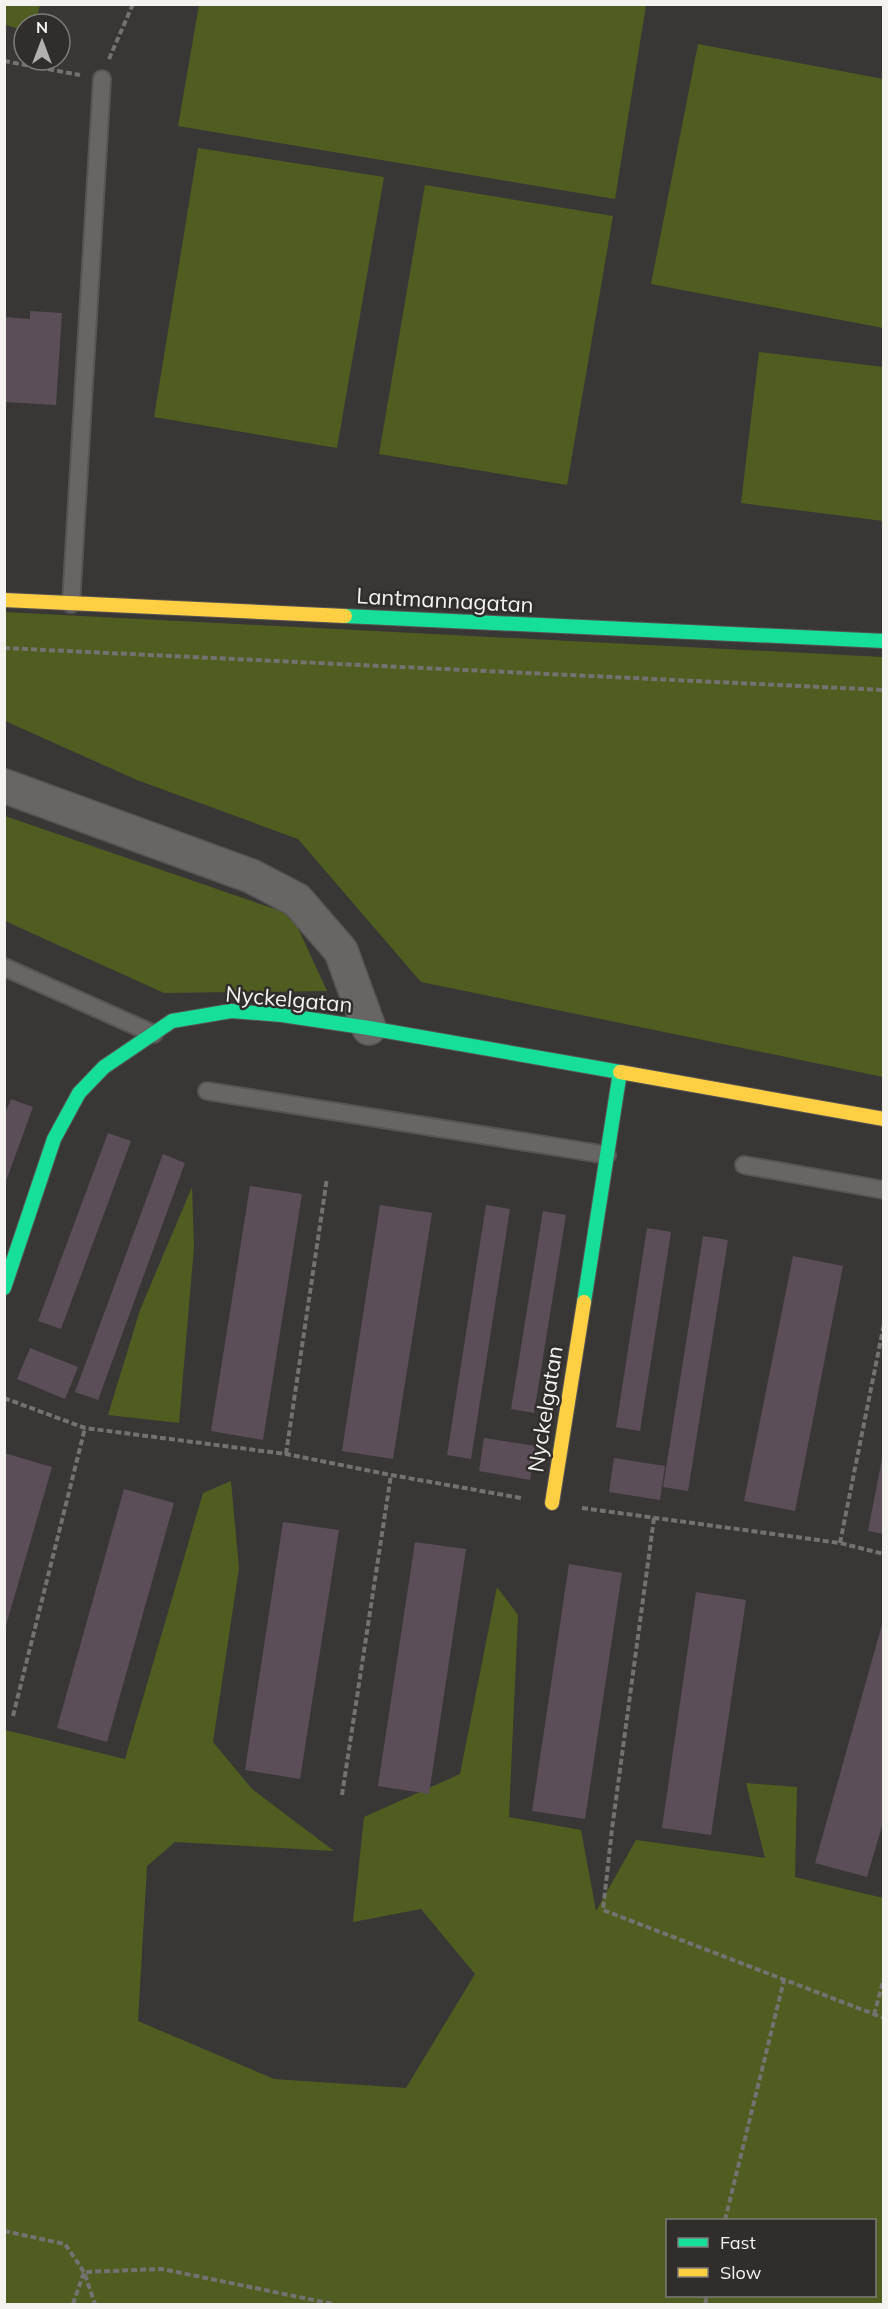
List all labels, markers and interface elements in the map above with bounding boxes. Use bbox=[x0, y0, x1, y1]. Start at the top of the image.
north arrow bbox=[12, 12, 72, 72]
text: N bbox=[36, 17, 48, 37]
street label: Lantmannagatan bbox=[356, 581, 534, 619]
street label: Nyckelgatan bbox=[224, 980, 354, 1018]
street label: Nyckelgatan bbox=[521, 1344, 569, 1474]
legend bbox=[666, 2219, 876, 2297]
text: Fast bbox=[720, 2231, 756, 2254]
text: Slow bbox=[720, 2261, 762, 2284]

